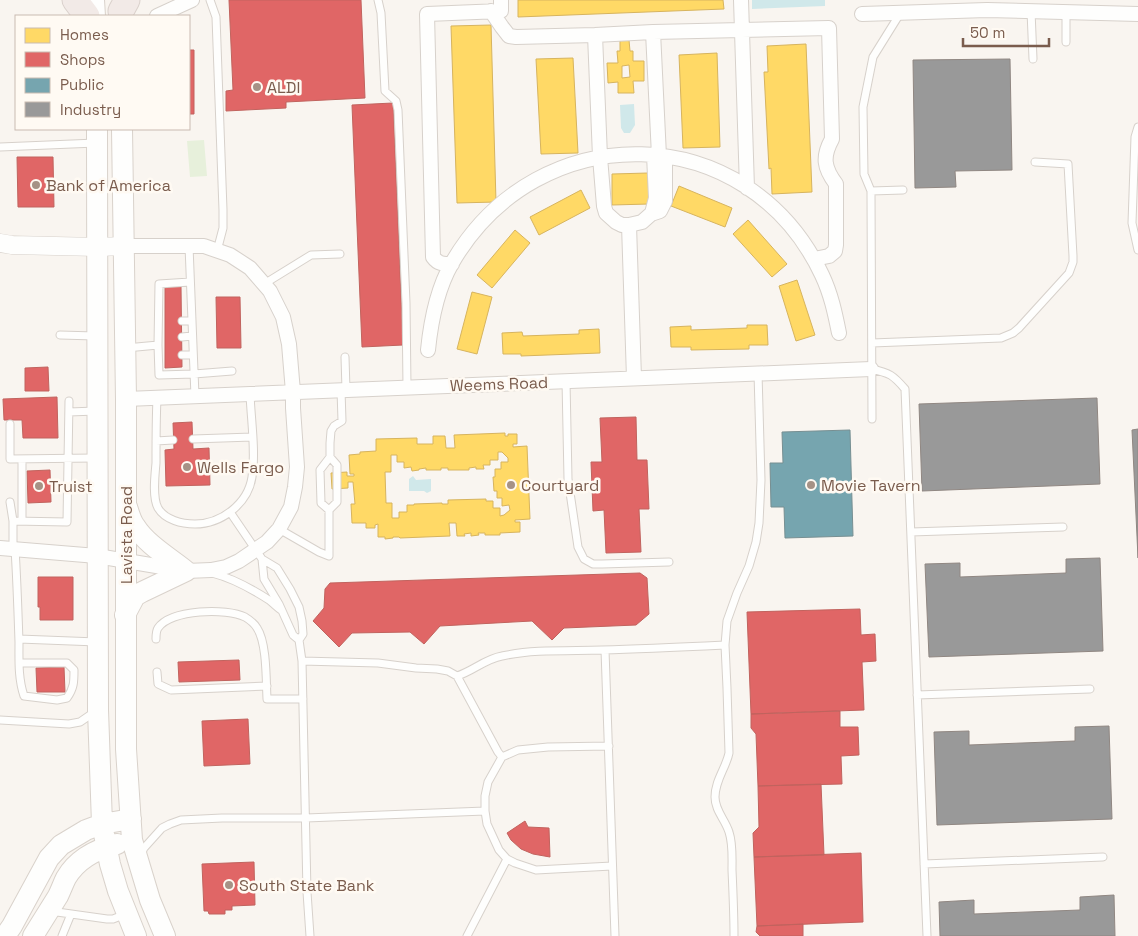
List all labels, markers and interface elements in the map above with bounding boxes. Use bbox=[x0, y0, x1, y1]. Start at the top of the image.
legend bbox=[15, 15, 190, 130]
scale bar bbox=[963, 15, 1049, 47]
text: 50 m bbox=[970, 23, 1005, 42]
text: Homes bbox=[60, 25, 109, 44]
text: Shops bbox=[60, 50, 105, 69]
text: Public bbox=[60, 75, 104, 94]
place label: ALDI bbox=[267, 77, 300, 98]
marker: ALDI bbox=[251, 81, 263, 93]
text: Industry bbox=[60, 100, 121, 119]
place label: Bank of America bbox=[46, 175, 171, 196]
marker: Bank of America bbox=[30, 179, 42, 191]
street label: Weems Road bbox=[450, 372, 548, 396]
place label: Wells Fargo bbox=[197, 457, 284, 478]
marker: Wells Fargo bbox=[181, 461, 193, 473]
place label: Courtyard bbox=[521, 475, 599, 496]
place label: Movie Tavern bbox=[821, 475, 921, 496]
place label: Truist bbox=[49, 476, 93, 497]
marker: Courtyard bbox=[505, 479, 517, 491]
marker: Movie Tavern bbox=[805, 479, 817, 491]
marker: Truist bbox=[33, 480, 45, 492]
street label: Lavista Road bbox=[116, 486, 137, 584]
place label: South State Bank bbox=[239, 875, 375, 896]
marker: South State Bank bbox=[223, 879, 235, 891]

